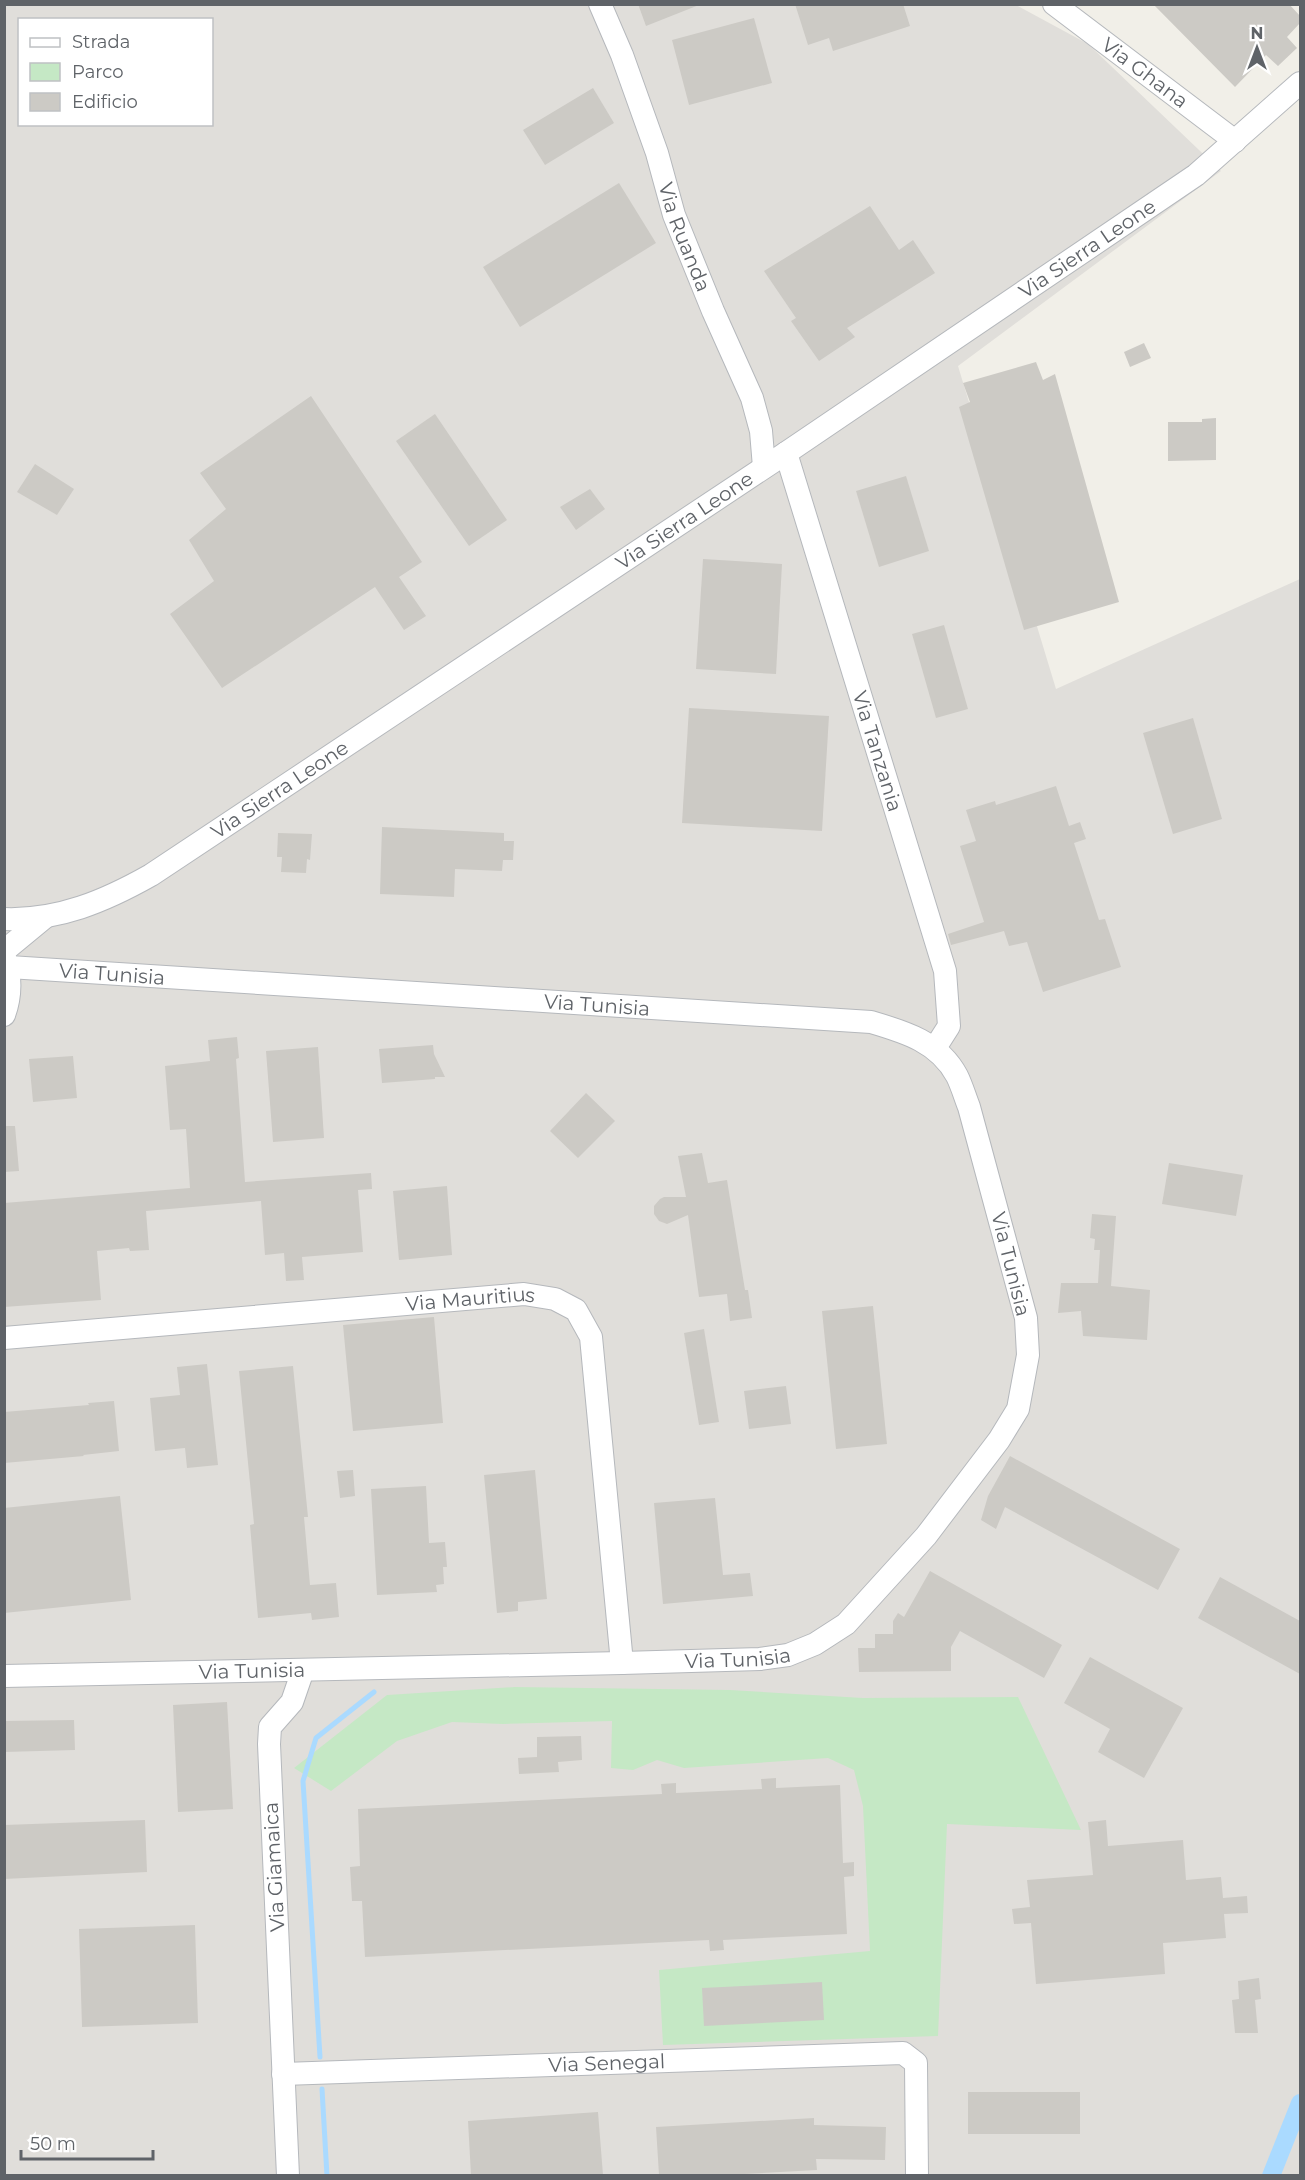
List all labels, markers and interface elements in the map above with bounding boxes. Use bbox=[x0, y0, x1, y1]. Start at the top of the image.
legend bbox=[18, 18, 213, 126]
north arrow bbox=[1227, 18, 1287, 78]
text: N bbox=[1251, 24, 1263, 43]
text: Strada bbox=[72, 31, 130, 53]
street label: Via Ghana bbox=[1097, 32, 1193, 113]
text: Parco bbox=[72, 61, 124, 83]
text: Edificio bbox=[72, 91, 138, 113]
street label: Via Ruanda bbox=[654, 180, 716, 295]
street label: Via Sierra Leone bbox=[1014, 194, 1160, 303]
street label: Via Sierra Leone bbox=[611, 466, 758, 575]
street label: Via Tanzania bbox=[848, 688, 907, 815]
street label: Via Sierra Leone bbox=[206, 735, 353, 844]
street label: Via Tunisia bbox=[58, 958, 166, 990]
street label: Via Tunisia bbox=[543, 989, 651, 1021]
street label: Via Tunisia bbox=[986, 1209, 1036, 1319]
street label: Via Mauritius bbox=[404, 1282, 537, 1316]
street label: Via Tunisia bbox=[684, 1643, 792, 1673]
street label: Via Tunisia bbox=[198, 1658, 305, 1684]
street label: Via Giamaica bbox=[259, 1801, 289, 1933]
street label: Via Senegal bbox=[548, 2049, 666, 2077]
scale bar bbox=[21, 2123, 153, 2161]
text: 50 m bbox=[30, 2133, 76, 2155]

